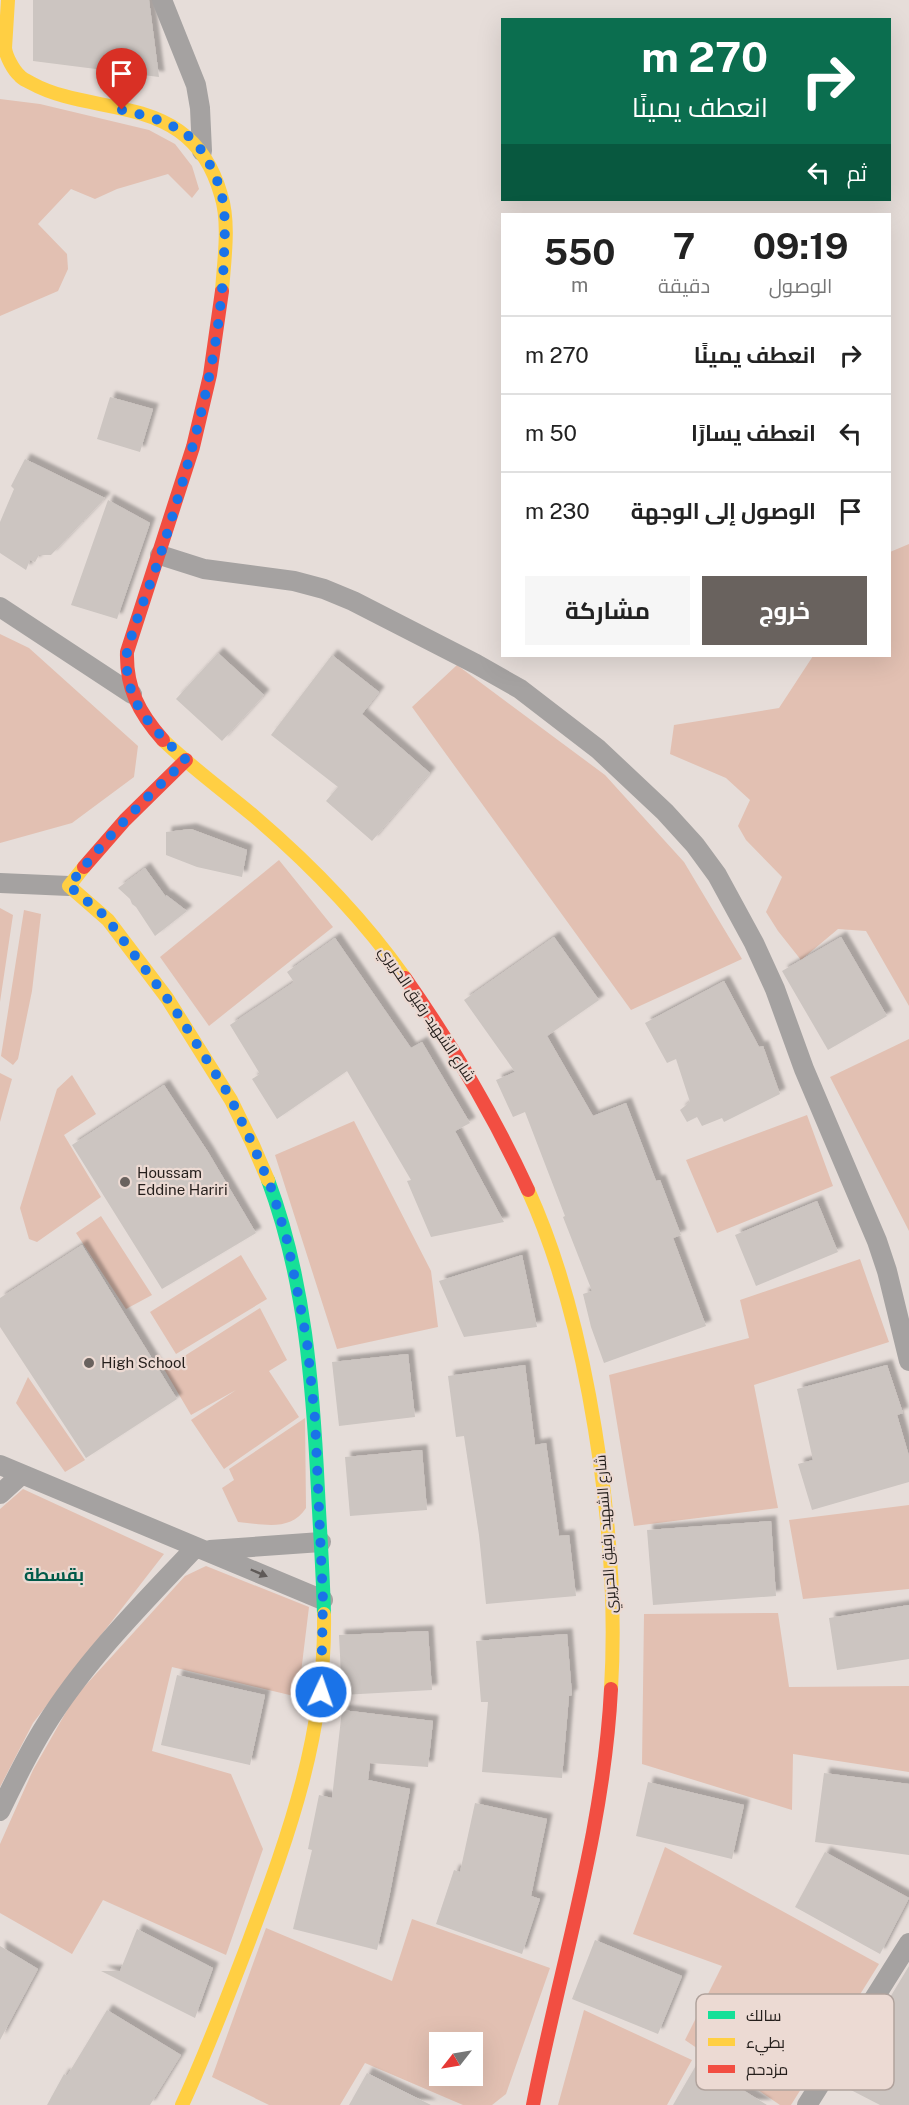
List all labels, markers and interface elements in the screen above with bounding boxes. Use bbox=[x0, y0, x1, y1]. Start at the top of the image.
text: 270 m bbox=[641, 32, 768, 81]
icon: right bbox=[789, 42, 867, 120]
pin bbox=[96, 48, 147, 110]
icon: arrive bbox=[105, 57, 138, 90]
text: انعطف يمينًا bbox=[632, 91, 768, 123]
icon: left bbox=[802, 156, 835, 189]
text: ثم bbox=[847, 160, 867, 186]
text: 7 bbox=[673, 225, 695, 267]
text: 09:19 bbox=[753, 225, 848, 267]
text: 550 bbox=[544, 231, 615, 273]
text: m bbox=[571, 273, 588, 297]
text: دقيقة bbox=[658, 274, 710, 298]
text: الوصول bbox=[769, 274, 832, 298]
icon: right bbox=[834, 339, 867, 372]
text: 270 m bbox=[525, 342, 589, 368]
text: انعطف يمينًا bbox=[694, 342, 816, 368]
icon: left bbox=[834, 417, 867, 450]
text: 50 m bbox=[525, 420, 577, 446]
text: انعطف يسارًا bbox=[691, 420, 816, 446]
icon: arrive bbox=[834, 495, 867, 528]
text: 230 m bbox=[525, 498, 590, 524]
text: الوصول إلى الوجهة bbox=[631, 498, 816, 524]
button: مشاركة bbox=[525, 576, 690, 645]
button: خروج bbox=[702, 576, 867, 645]
street label: شارع الشهيد رفيق الحريري bbox=[373, 943, 479, 1087]
place label: Houssam Eddine Hariri bbox=[137, 1164, 228, 1198]
marker: Houssam Eddine Hariri bbox=[118, 1175, 132, 1189]
place label: High School bbox=[101, 1354, 186, 1371]
marker: High School bbox=[82, 1356, 96, 1370]
street label: شارع الشهيد رفيق الحريري bbox=[591, 1454, 624, 1614]
district label: بقسطة bbox=[24, 1564, 84, 1585]
one-way arrow bbox=[251, 1568, 269, 1578]
position arrow bbox=[289, 1660, 353, 1724]
legend bbox=[696, 1994, 894, 2090]
text: سالك bbox=[746, 2006, 781, 2025]
north arrow bbox=[429, 2032, 483, 2086]
map controls bbox=[429, 2032, 483, 2086]
text: بطيء bbox=[746, 2033, 785, 2056]
text: مزدحم bbox=[746, 2060, 788, 2081]

